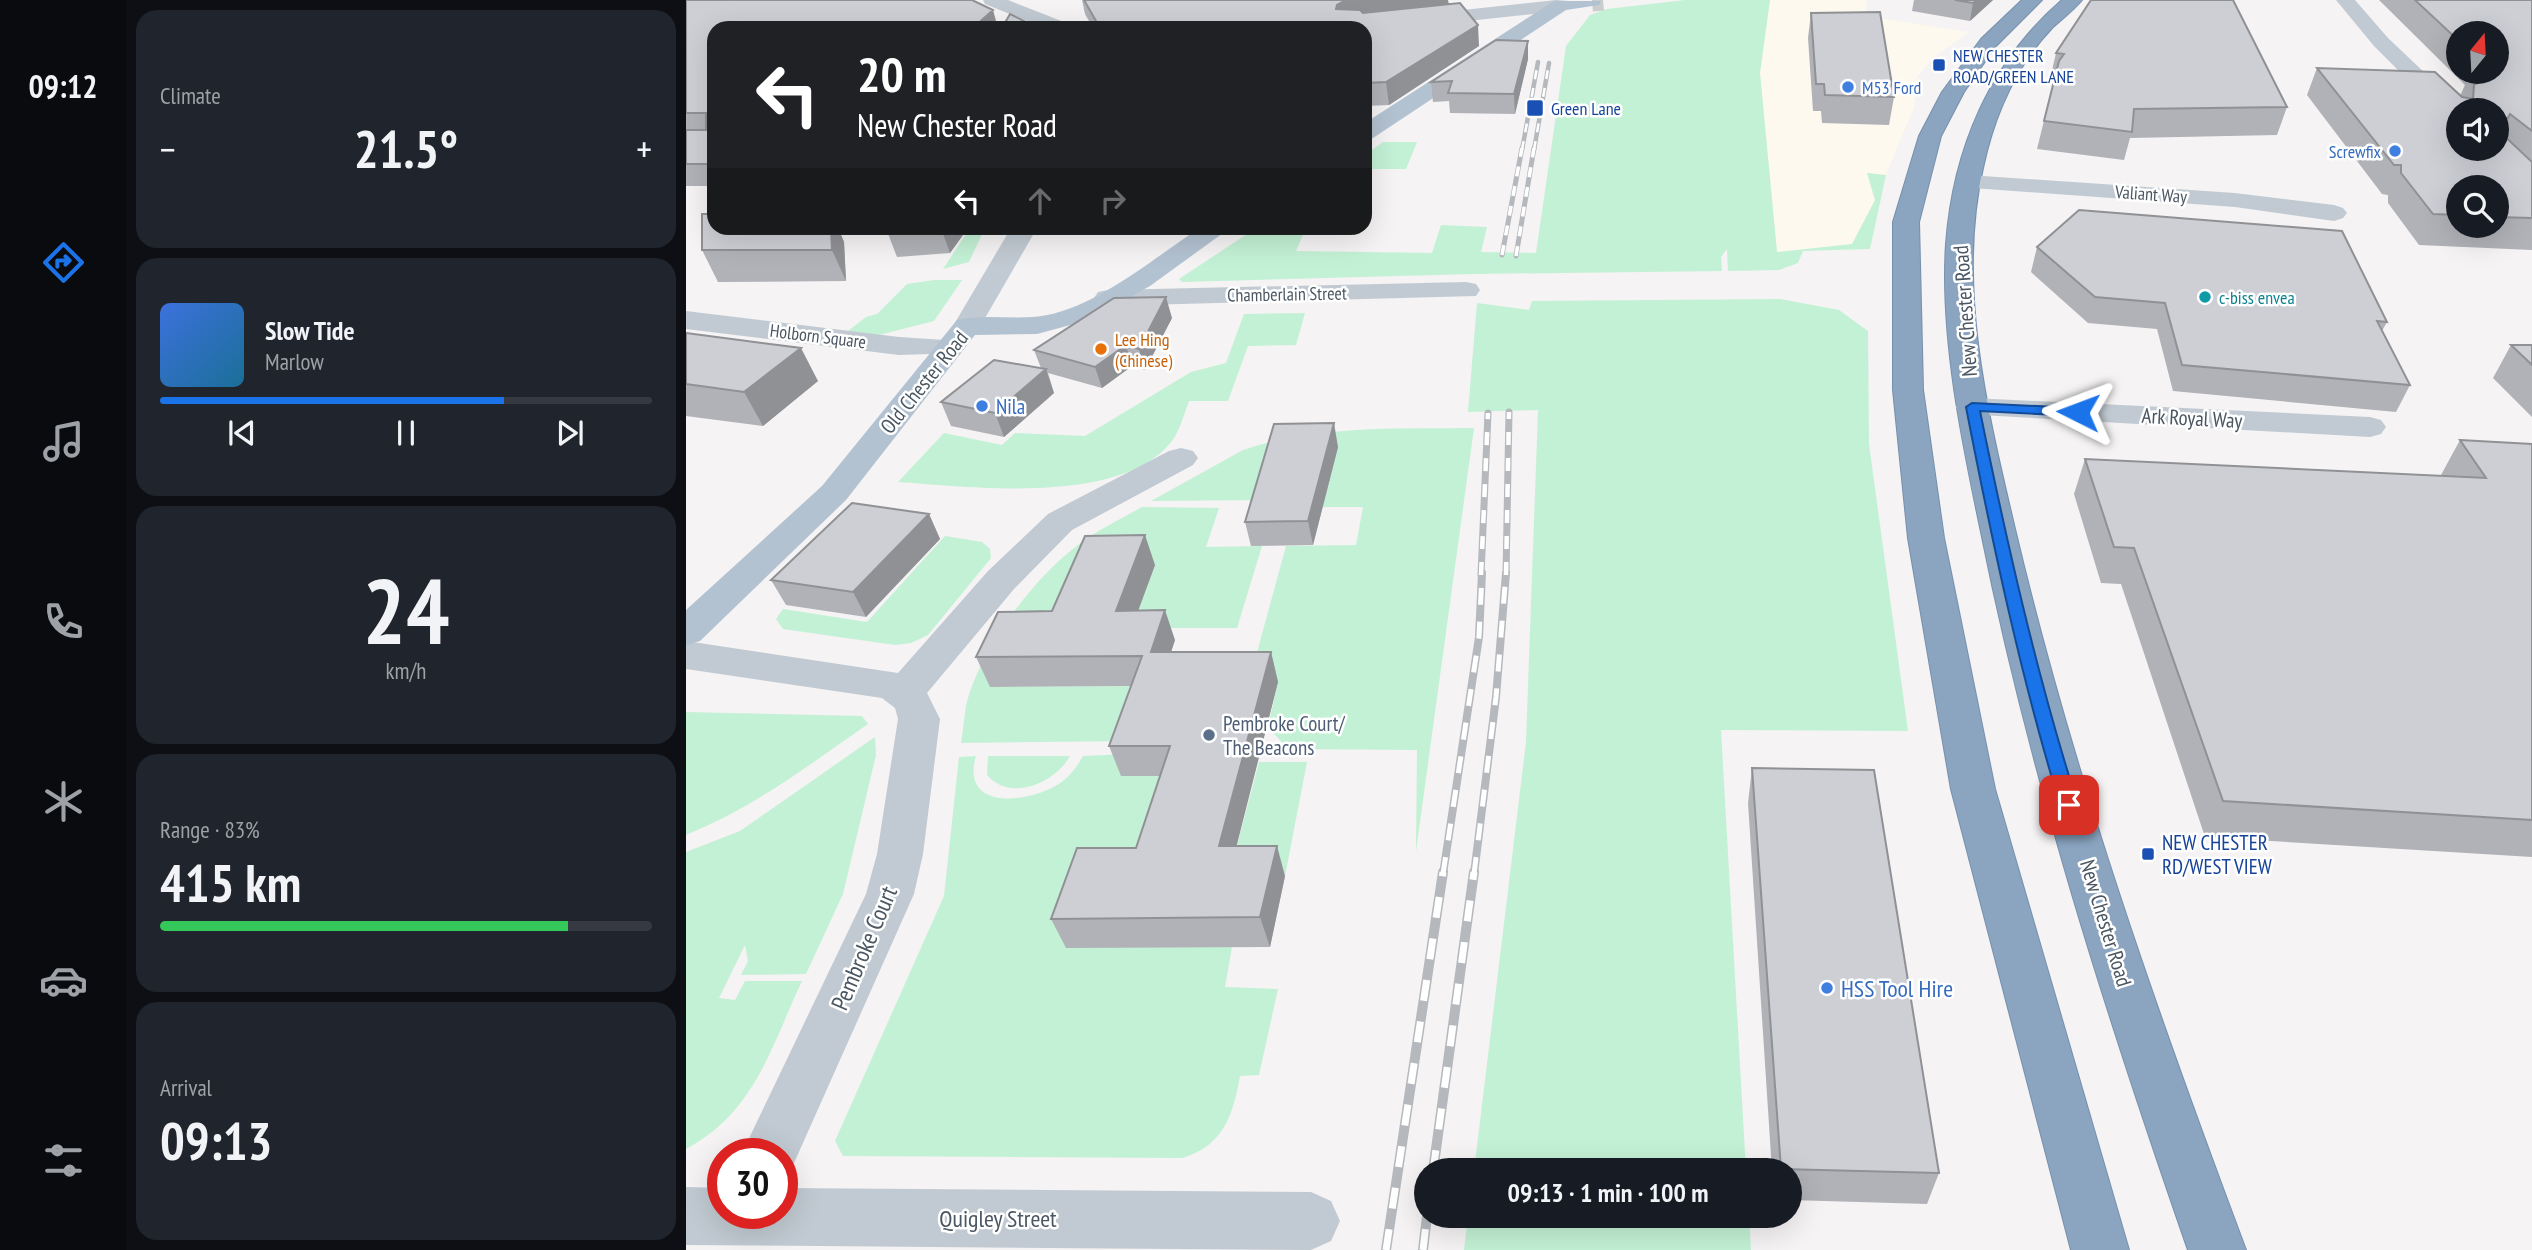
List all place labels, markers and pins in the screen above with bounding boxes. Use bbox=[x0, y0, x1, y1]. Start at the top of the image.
place label: NEW CHESTER ROAD/GREEN LANE bbox=[1953, 44, 2074, 88]
marker: NEW CHESTER ROAD/GREEN LANE bbox=[1931, 57, 1947, 73]
place label: M53 Ford bbox=[1862, 76, 1921, 99]
marker: M53 Ford bbox=[1840, 79, 1856, 95]
place label: Green Lane bbox=[1551, 97, 1621, 120]
marker: Green Lane bbox=[1525, 98, 1545, 118]
place label: Screwfix bbox=[2329, 140, 2382, 163]
marker: Screwfix bbox=[2387, 143, 2403, 159]
place label: c-biss envea bbox=[2219, 286, 2295, 309]
marker: c-biss envea bbox=[2197, 289, 2213, 305]
place label: Lee Hing (Chinese) bbox=[1115, 328, 1173, 372]
marker: Lee Hing (Chinese) bbox=[1093, 341, 1109, 357]
place label: Nila bbox=[996, 393, 1025, 420]
marker: Nila bbox=[974, 398, 990, 414]
place label: Pembroke Court/ The Beacons bbox=[1223, 710, 1345, 761]
marker: Pembroke Court/ The Beacons bbox=[1201, 727, 1217, 743]
pin bbox=[2039, 775, 2099, 835]
place label: NEW CHESTER RD/WEST VIEW bbox=[2162, 829, 2272, 880]
marker: NEW CHESTER RD/WEST VIEW bbox=[2140, 846, 2156, 862]
place label: HSS Tool Hire bbox=[1841, 973, 1953, 1004]
marker: HSS Tool Hire bbox=[1819, 980, 1835, 996]

